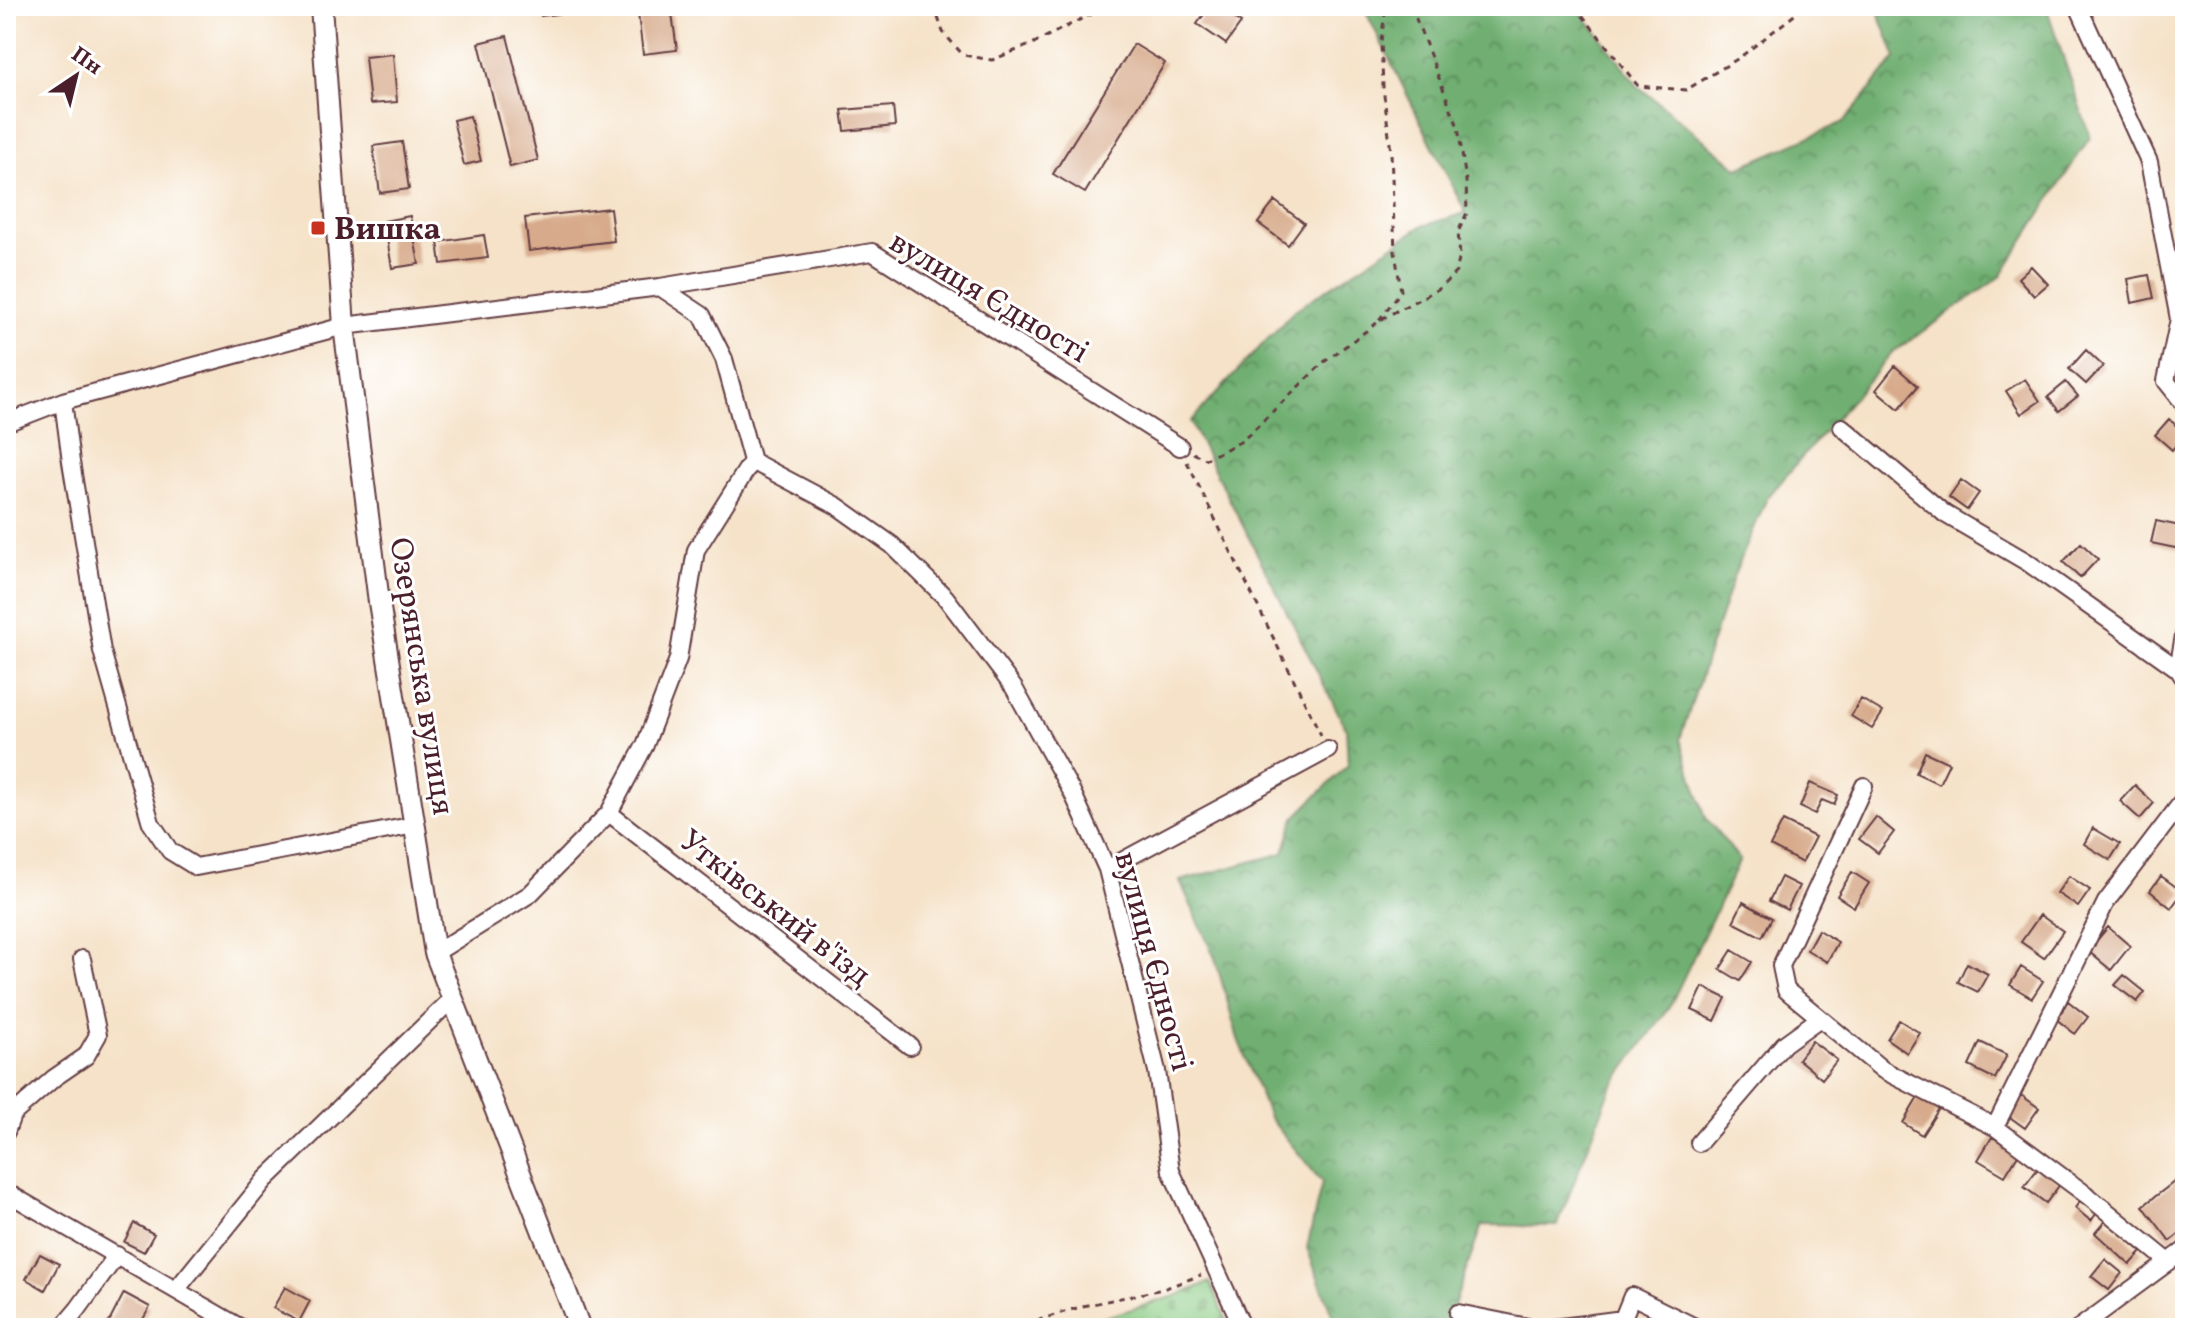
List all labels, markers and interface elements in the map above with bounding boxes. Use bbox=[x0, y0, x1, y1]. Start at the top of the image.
north arrow bbox=[36, 36, 116, 116]
text: Пн bbox=[64, 40, 108, 83]
place label: Вишка bbox=[334, 209, 441, 253]
marker: Вишка bbox=[309, 219, 327, 237]
street label: вулиця Єдності bbox=[880, 222, 1097, 376]
street label: Озерянська вулиця bbox=[376, 534, 464, 819]
street label: Утківський в'їзд bbox=[669, 820, 879, 998]
street label: вулиця Єдності bbox=[1102, 847, 1203, 1077]

